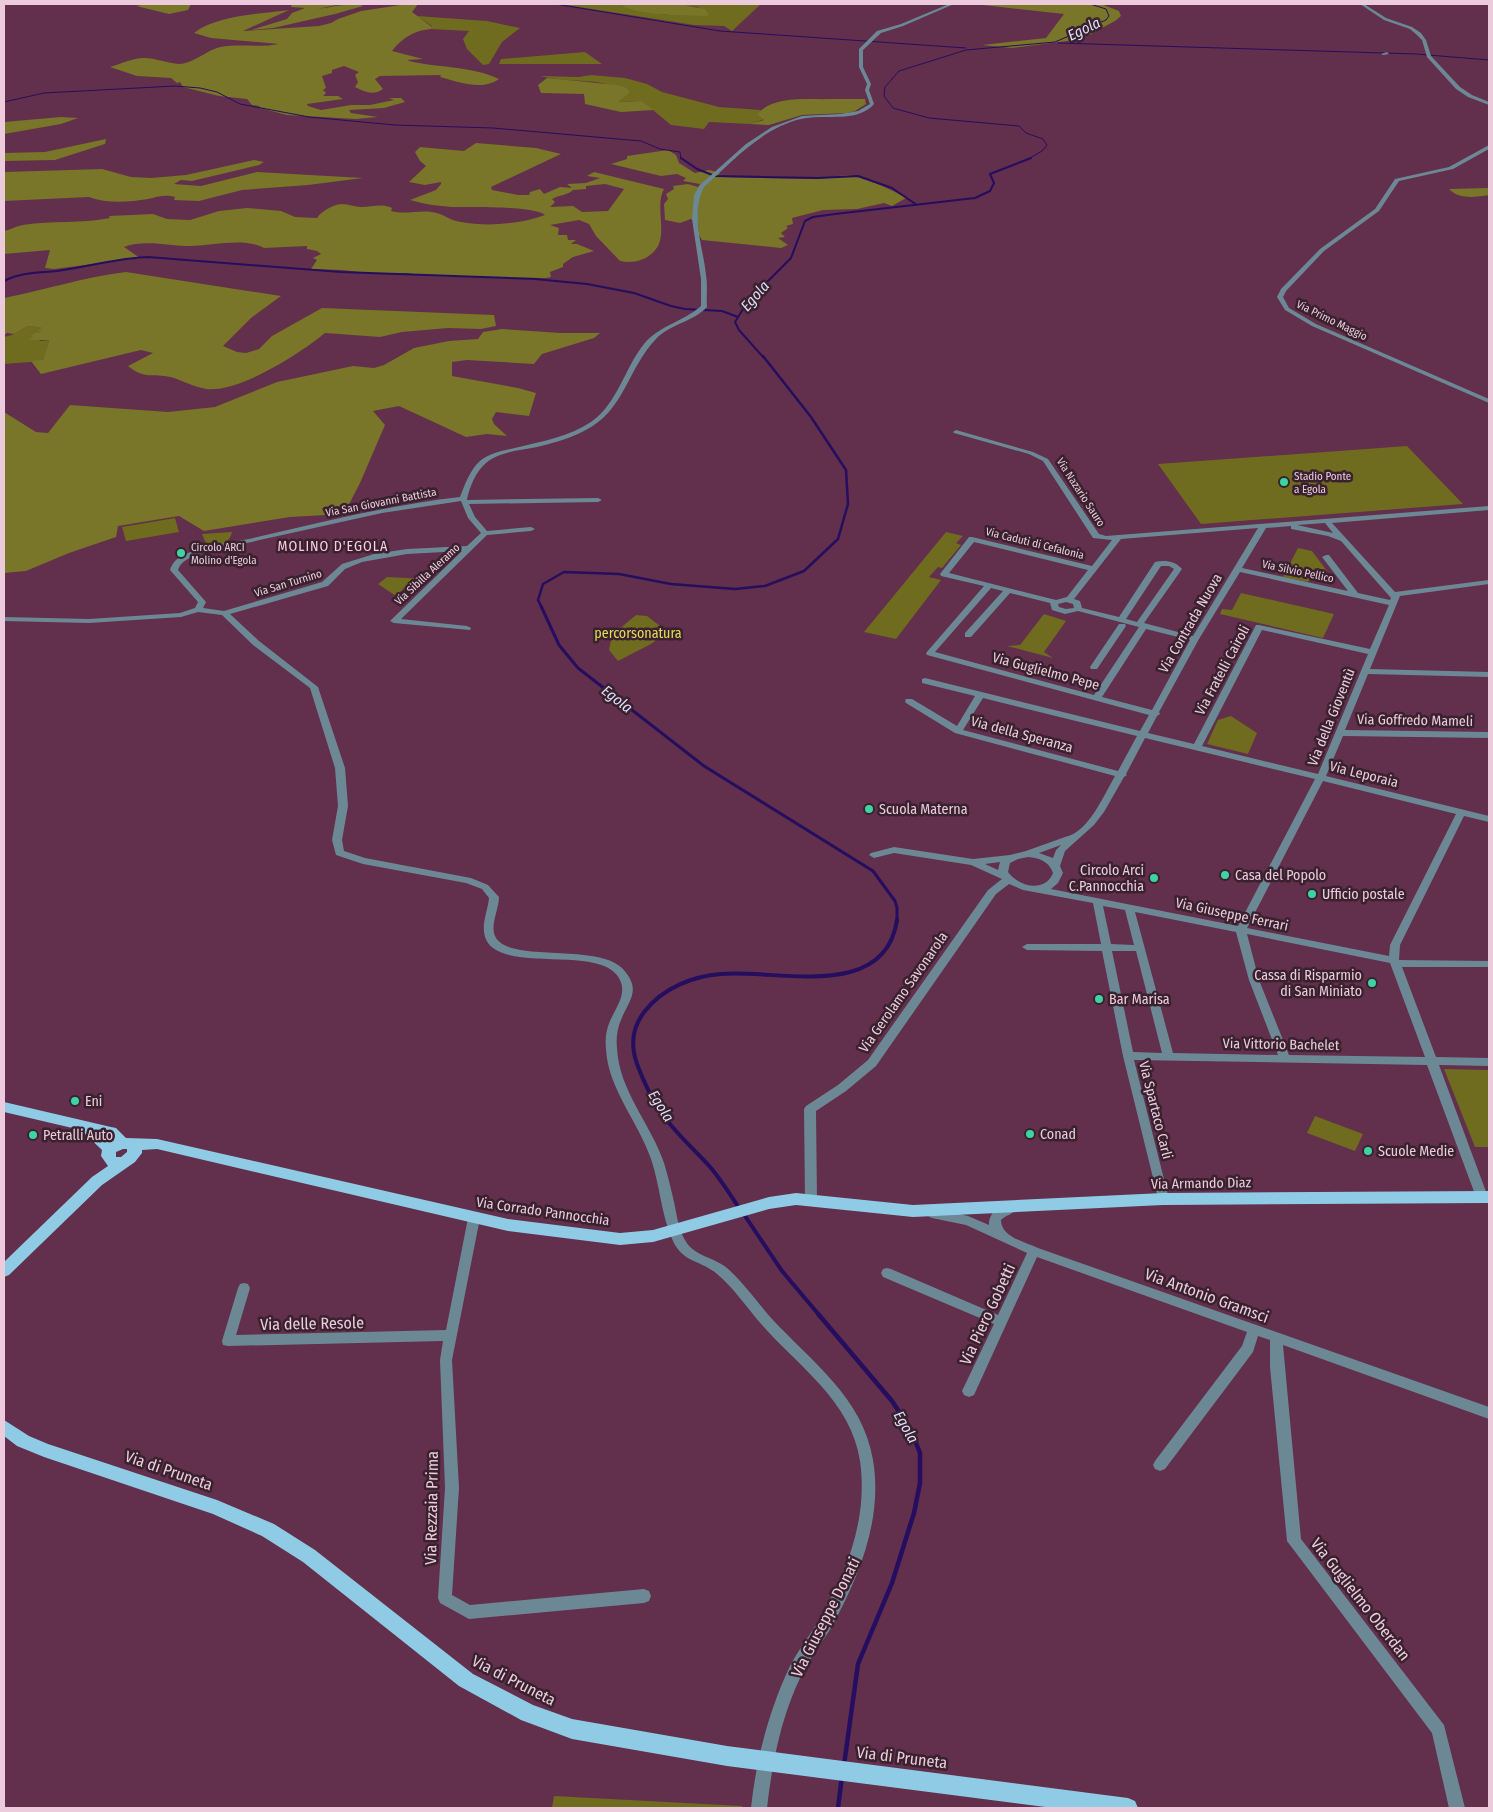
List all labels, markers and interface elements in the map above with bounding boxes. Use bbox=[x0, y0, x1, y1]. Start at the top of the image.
water label: Egola bbox=[1065, 13, 1103, 45]
water label: Egola bbox=[737, 277, 773, 315]
street label: Via Primo Maggio bbox=[1294, 298, 1370, 343]
street label: Via Nazario Sauro bbox=[1054, 456, 1108, 529]
place label: Stadio Ponte a Egola bbox=[1294, 470, 1351, 496]
marker: Stadio Ponte a Egola bbox=[1278, 476, 1290, 488]
street label: Via San Giovanni Battista bbox=[325, 485, 438, 520]
street label: Via Caduti di Cefalonia bbox=[984, 525, 1085, 562]
district label: MOLINO D'EGOLA bbox=[278, 538, 388, 555]
place label: Circolo ARCI Molino d'Egola bbox=[191, 541, 257, 567]
street label: Via Sibilla Aleramo bbox=[392, 541, 463, 608]
marker: Circolo ARCI Molino d'Egola bbox=[175, 547, 187, 559]
street label: Via Silvio Pellico bbox=[1261, 558, 1335, 585]
street label: Via San Turnino bbox=[253, 567, 324, 600]
street label: Via Contrada Nuova bbox=[1155, 570, 1226, 676]
street label: Via Fratelli Cairoli bbox=[1192, 622, 1253, 718]
park label: percorsonatura bbox=[594, 625, 682, 642]
street label: Via Guglielmo Pepe bbox=[990, 649, 1101, 694]
street label: Via della Gioventù bbox=[1304, 666, 1359, 769]
water label: Egola bbox=[598, 681, 636, 717]
street label: Via Goffredo Mameli bbox=[1357, 711, 1473, 730]
street label: Via della Speranza bbox=[969, 713, 1075, 756]
street label: Via Leporaia bbox=[1328, 758, 1400, 791]
place label: Scuola Materna bbox=[879, 801, 968, 818]
marker: Scuola Materna bbox=[863, 803, 875, 815]
place label: Circolo Arci C.Pannocchia bbox=[1069, 862, 1144, 895]
place label: Casa del Popolo bbox=[1235, 867, 1326, 884]
marker: Casa del Popolo bbox=[1219, 869, 1231, 881]
marker: Circolo Arci C.Pannocchia bbox=[1148, 872, 1160, 884]
place label: Ufficio postale bbox=[1322, 886, 1405, 903]
marker: Ufficio postale bbox=[1306, 888, 1318, 900]
street label: Via Giuseppe Ferrari bbox=[1174, 894, 1290, 935]
street label: Via Gerolamo Savonarola bbox=[855, 929, 952, 1056]
place label: Cassa di Risparmio di San Miniato bbox=[1254, 967, 1362, 1000]
marker: Cassa di Risparmio di San Miniato bbox=[1366, 977, 1378, 989]
place label: Bar Marisa bbox=[1109, 991, 1170, 1008]
marker: Bar Marisa bbox=[1093, 993, 1105, 1005]
street label: Via Vittorio Bachelet bbox=[1222, 1035, 1340, 1054]
street label: Via Spartaco Carli bbox=[1135, 1059, 1176, 1161]
water label: Egola bbox=[644, 1087, 678, 1125]
place label: Eni bbox=[85, 1093, 102, 1110]
marker: Eni bbox=[69, 1095, 81, 1107]
place label: Conad bbox=[1040, 1126, 1076, 1143]
place label: Petralli Auto bbox=[43, 1127, 113, 1144]
marker: Conad bbox=[1024, 1128, 1036, 1140]
marker: Petralli Auto bbox=[27, 1129, 39, 1141]
place label: Scuole Medie bbox=[1378, 1143, 1454, 1160]
marker: Scuole Medie bbox=[1362, 1145, 1374, 1157]
street label: Via Armando Diaz bbox=[1151, 1174, 1252, 1193]
street label: Via Corrado Pannocchia bbox=[475, 1194, 611, 1229]
street label: Via Piero Gobetti bbox=[956, 1260, 1019, 1368]
street label: Via Antonio Gramsci bbox=[1142, 1264, 1272, 1327]
street label: Via delle Resole bbox=[260, 1313, 364, 1334]
water label: Egola bbox=[890, 1408, 922, 1446]
street label: Via di Pruneta bbox=[123, 1447, 215, 1494]
street label: Via Rezzaia Prima bbox=[421, 1451, 442, 1565]
street label: Via Guglielmo Oberdan bbox=[1307, 1534, 1414, 1664]
street label: Via Giuseppe Donati bbox=[787, 1554, 864, 1680]
street label: Via di Pruneta bbox=[469, 1651, 559, 1710]
street label: Via di Pruneta bbox=[855, 1742, 949, 1773]

